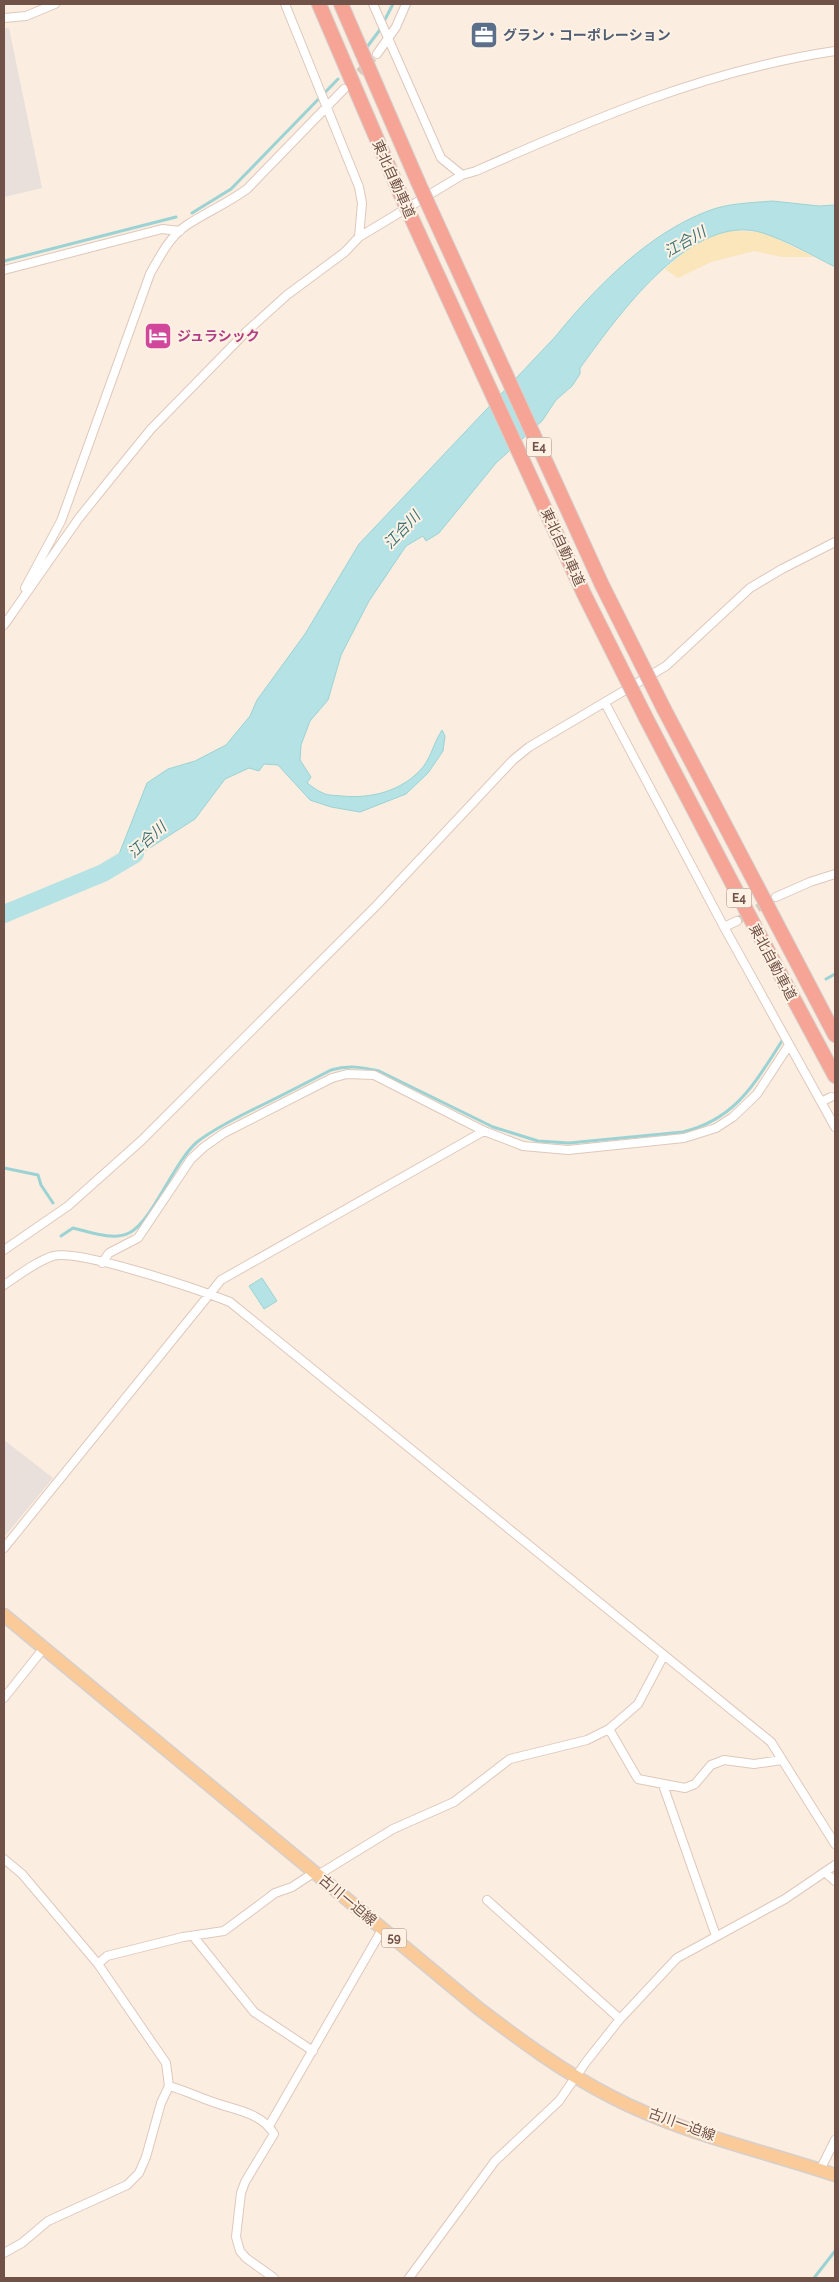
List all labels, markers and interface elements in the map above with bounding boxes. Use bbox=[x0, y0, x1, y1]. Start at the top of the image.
office icon: グラン・コーポレーション bbox=[469, 20, 499, 50]
place label: グラン・コーポレーション bbox=[503, 27, 671, 43]
street label: 東北自動車道 bbox=[370, 137, 418, 221]
water label: 江合川 bbox=[661, 222, 711, 261]
hotel icon: ジュラシック bbox=[143, 321, 173, 351]
place label: ジュラシック bbox=[177, 328, 260, 344]
road number: E4 bbox=[526, 438, 552, 457]
water label: 江合川 bbox=[380, 506, 425, 553]
street label: 東北自動車道 bbox=[538, 506, 588, 588]
water label: 江合川 bbox=[124, 817, 171, 862]
road number: E4 bbox=[726, 888, 752, 908]
street label: 東北自動車道 bbox=[746, 921, 800, 1003]
street label: 古川一迫線 bbox=[316, 1871, 380, 1929]
road number: 59 bbox=[382, 1929, 406, 1948]
street label: 古川一迫線 bbox=[646, 2105, 718, 2143]

